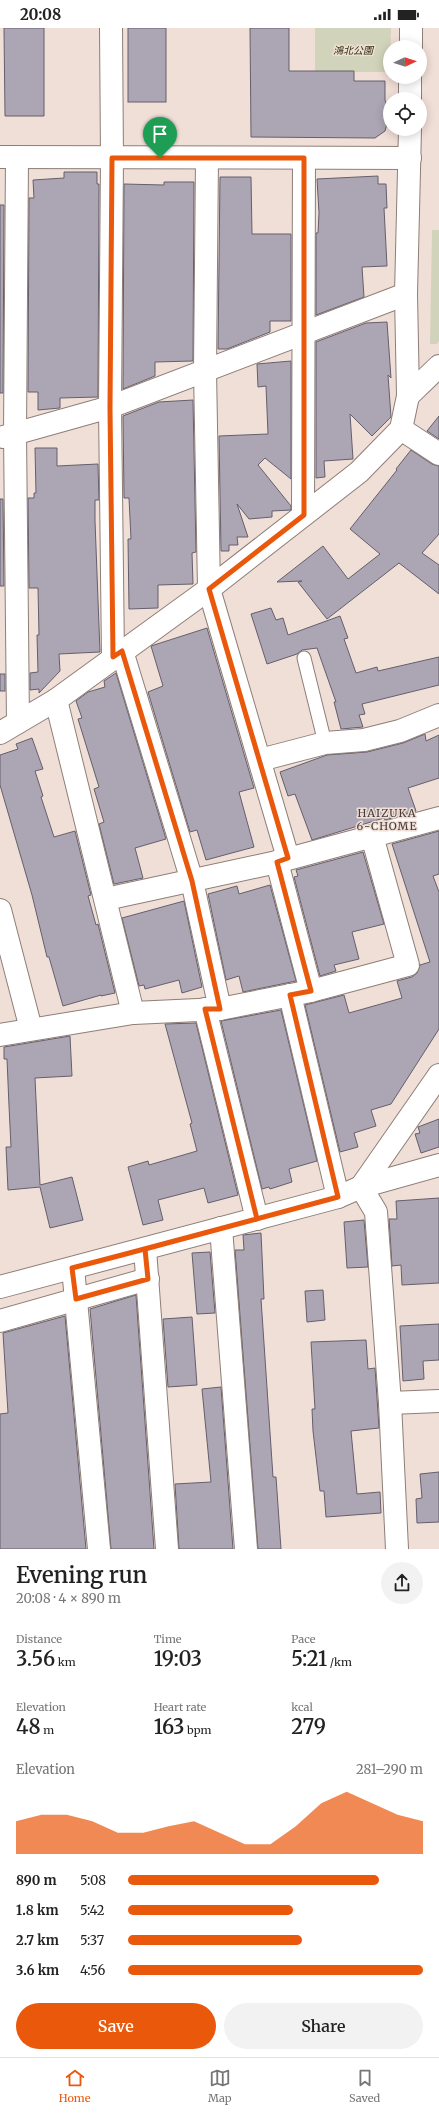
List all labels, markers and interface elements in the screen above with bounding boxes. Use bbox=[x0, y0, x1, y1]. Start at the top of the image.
text: 20:08 bbox=[20, 5, 61, 24]
north arrow bbox=[383, 40, 427, 84]
map controls bbox=[383, 40, 427, 136]
park label: 鴻北公園 bbox=[333, 44, 375, 57]
button: locate bbox=[383, 92, 427, 136]
pin bbox=[143, 117, 177, 158]
icon: arrive bbox=[149, 123, 171, 145]
district label: HAIZUKA 6-CHOME bbox=[357, 806, 417, 833]
text: Evening run bbox=[16, 1561, 147, 1589]
button: share bbox=[381, 1562, 423, 1604]
text: 20:08 · 4 × 890 m bbox=[16, 1590, 121, 1607]
text: Distance bbox=[16, 1632, 62, 1646]
text: Time bbox=[154, 1632, 182, 1646]
text: Pace bbox=[291, 1632, 315, 1646]
text: 3.56 bbox=[16, 1646, 55, 1671]
text: 19:03 bbox=[154, 1646, 202, 1671]
text: 5:21 bbox=[291, 1646, 327, 1671]
text: km bbox=[55, 1655, 76, 1669]
text: /km bbox=[327, 1655, 352, 1669]
text: Elevation bbox=[16, 1700, 66, 1714]
text: Heart rate bbox=[154, 1700, 206, 1714]
text: kcal bbox=[291, 1700, 313, 1714]
text: 48 bbox=[16, 1714, 41, 1739]
text: 163 bbox=[154, 1714, 184, 1739]
text: 279 bbox=[291, 1714, 326, 1739]
text: m bbox=[41, 1723, 54, 1737]
text: bpm bbox=[184, 1723, 211, 1737]
text: Elevation bbox=[16, 1761, 75, 1778]
text: 281–290 m bbox=[356, 1761, 423, 1778]
text: 890 m bbox=[16, 1872, 57, 1889]
text: 5:08 bbox=[80, 1872, 106, 1889]
text: 1.8 km bbox=[16, 1902, 59, 1919]
text: 5:42 bbox=[80, 1902, 105, 1919]
text: 2.7 km bbox=[16, 1932, 59, 1949]
text: 5:37 bbox=[80, 1932, 104, 1949]
text: 3.6 km bbox=[16, 1962, 59, 1979]
text: 4:56 bbox=[80, 1962, 105, 1979]
button: Save bbox=[16, 2003, 216, 2049]
button: Share bbox=[224, 2003, 423, 2049]
tab: Home bbox=[59, 2067, 90, 2105]
tab: Map bbox=[208, 2067, 231, 2105]
tab: Saved bbox=[349, 2067, 380, 2105]

